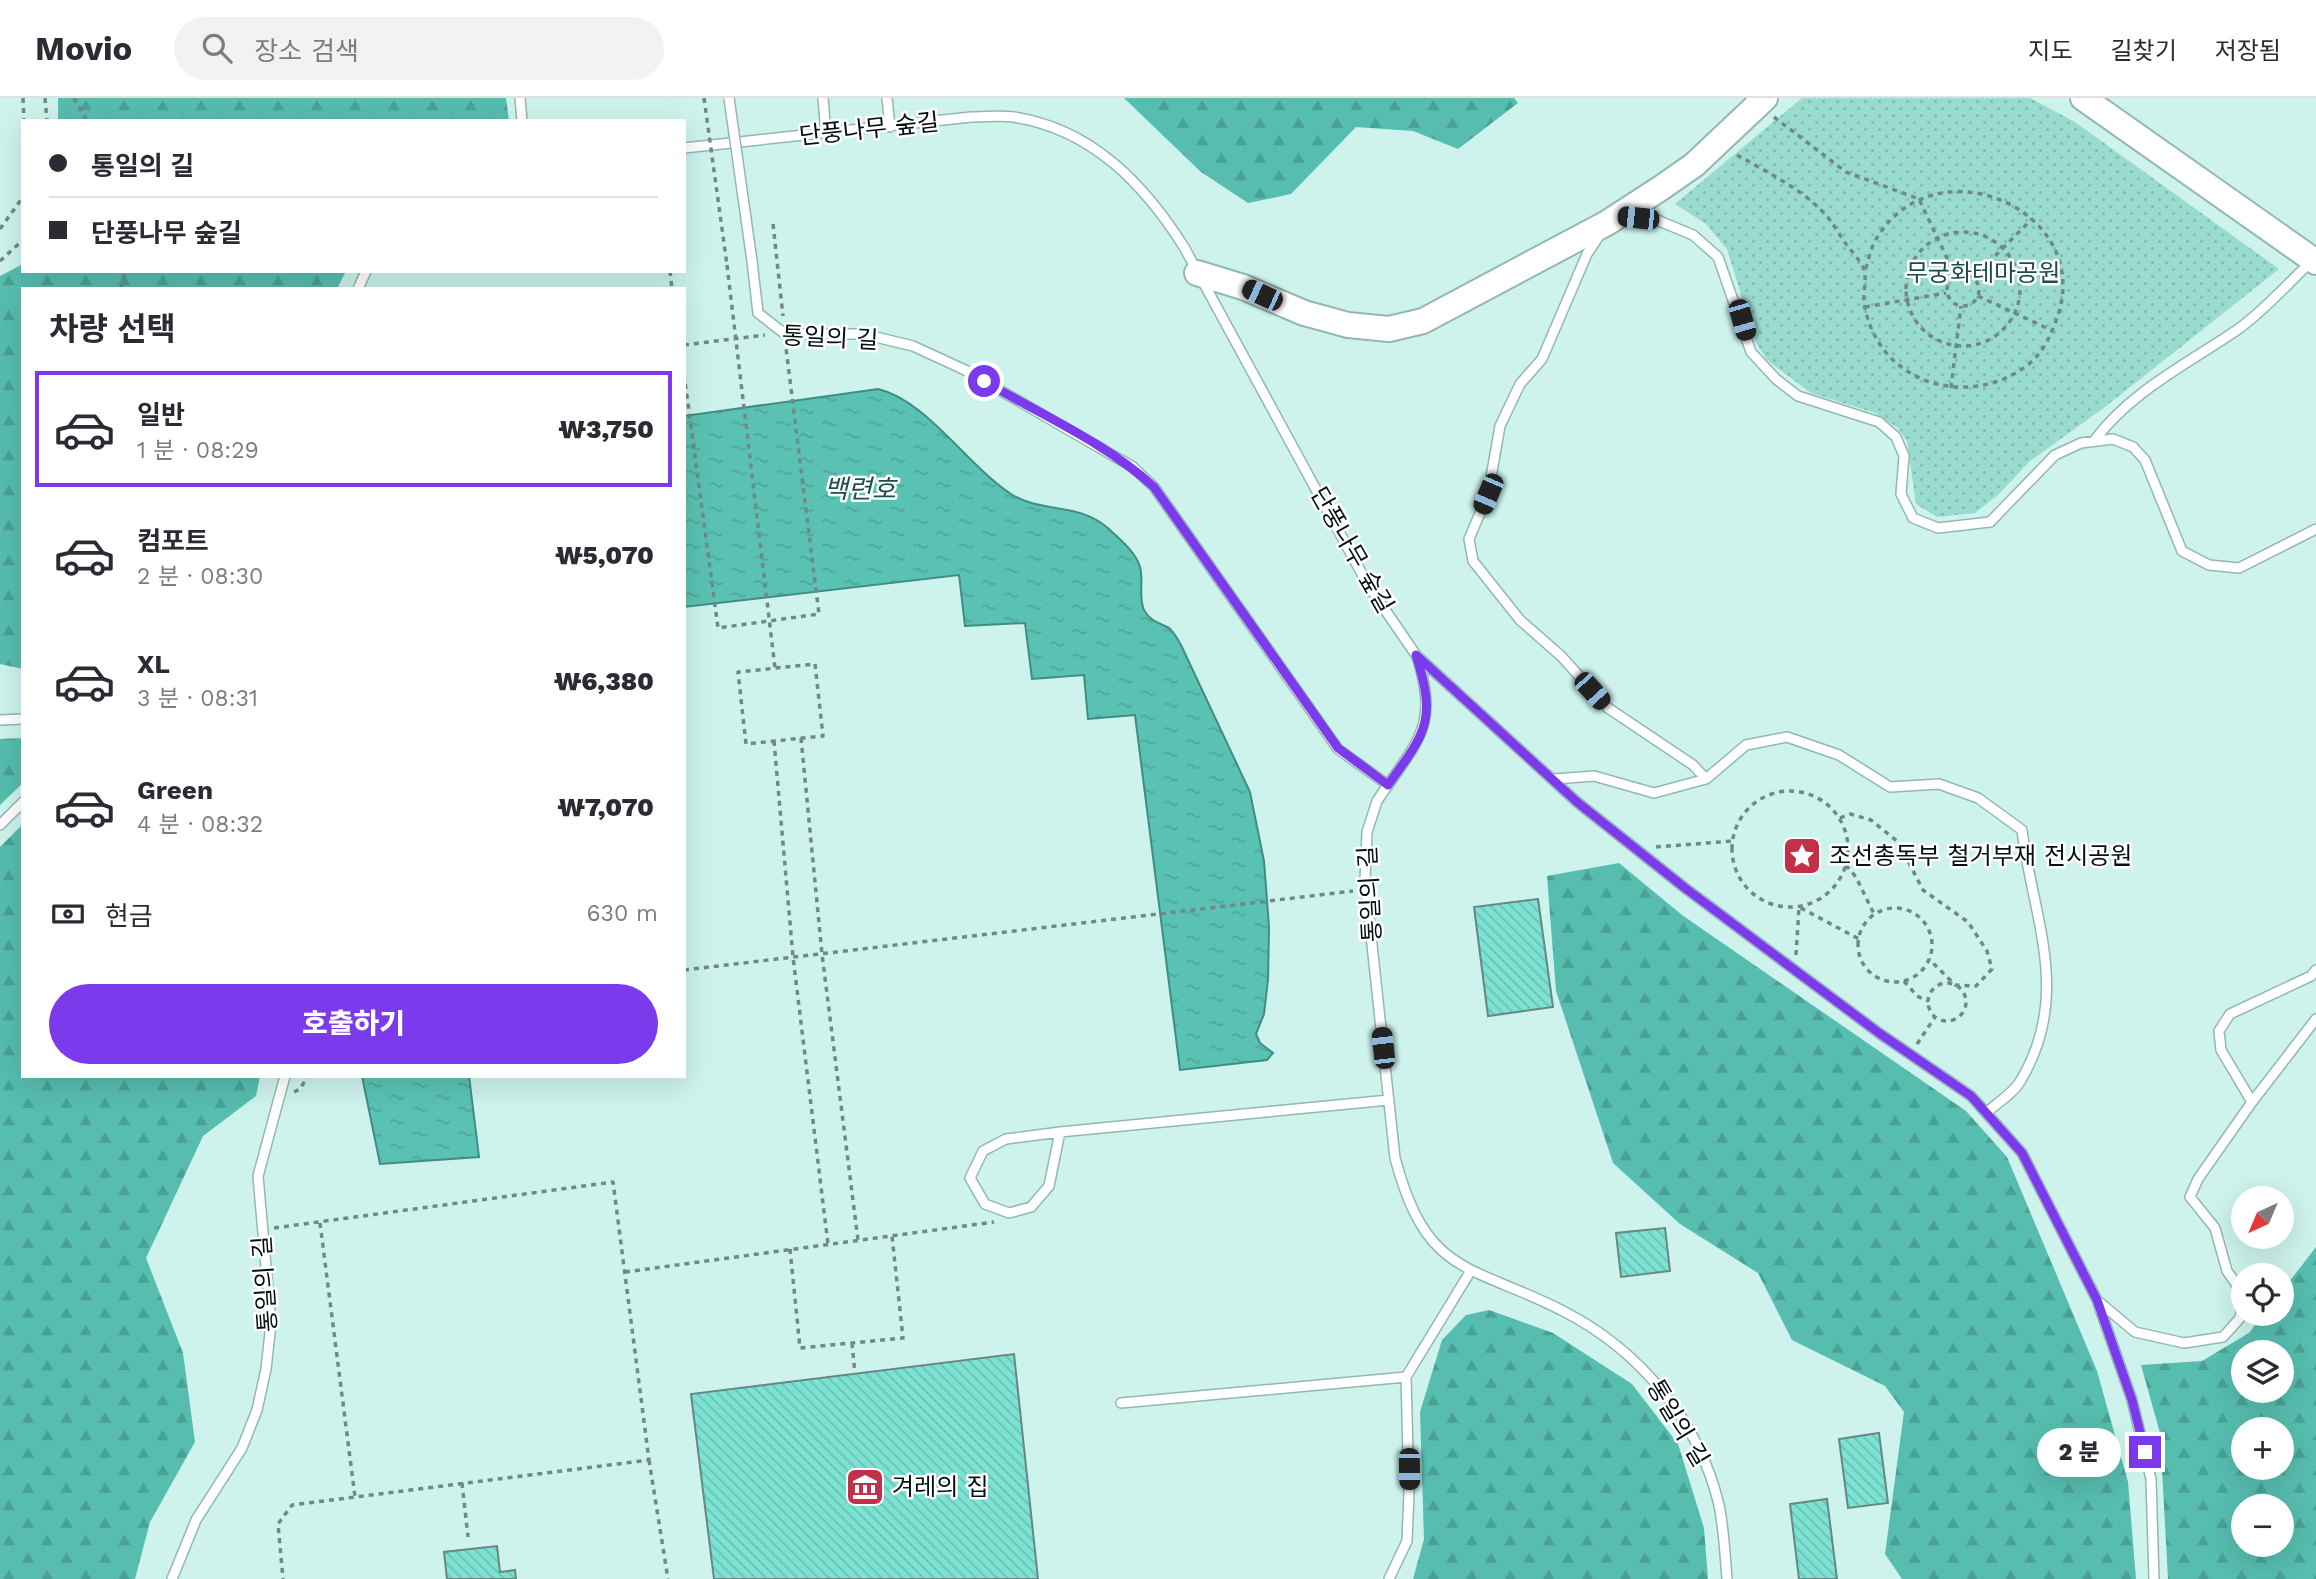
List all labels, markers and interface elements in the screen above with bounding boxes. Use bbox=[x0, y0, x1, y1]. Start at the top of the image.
search box bbox=[174, 17, 664, 80]
text: Movio bbox=[35, 29, 132, 68]
icon: search bbox=[198, 29, 236, 67]
text: 장소 검색 bbox=[254, 36, 359, 66]
text: 지도 bbox=[2028, 37, 2073, 65]
text: 길찾기 bbox=[2111, 37, 2177, 65]
text: 저장됨 bbox=[2215, 37, 2281, 65]
street label: 단풍나무 숲길 bbox=[798, 108, 940, 150]
text: 통일의 길 bbox=[91, 151, 194, 181]
car bbox=[1617, 205, 1660, 231]
text: 단풍나무 숲길 bbox=[91, 218, 242, 248]
park label: 무궁화테마공원 bbox=[1906, 259, 2060, 287]
car bbox=[1239, 277, 1286, 313]
car bbox=[1727, 297, 1758, 343]
text: 차량 선택 bbox=[49, 310, 176, 348]
street label: 통일의 길 bbox=[781, 321, 879, 355]
route start bbox=[968, 365, 1000, 397]
icon: car bbox=[53, 398, 116, 461]
text: 일반 bbox=[137, 400, 185, 430]
text: ₩3,750 bbox=[559, 414, 654, 444]
text: 1 분 · 08:29 bbox=[137, 437, 259, 464]
car bbox=[1471, 471, 1506, 517]
water label: 백련호 bbox=[824, 474, 898, 504]
street label: 단풍나무 숲길 bbox=[1305, 482, 1399, 618]
icon: car bbox=[53, 524, 116, 587]
text: 컴포트 bbox=[137, 526, 209, 556]
text: ₩5,070 bbox=[555, 540, 654, 570]
text: 2 분 · 08:30 bbox=[137, 563, 263, 590]
text: XL bbox=[137, 649, 170, 679]
icon: car bbox=[53, 650, 116, 713]
text: ₩6,380 bbox=[554, 666, 654, 696]
car bbox=[1571, 668, 1614, 714]
text: 3 분 · 08:31 bbox=[137, 685, 258, 712]
text: Green bbox=[137, 775, 213, 805]
icon: car bbox=[53, 776, 116, 839]
text: ₩7,070 bbox=[557, 792, 654, 822]
text: 4 분 · 08:32 bbox=[137, 811, 263, 838]
place icon: 조선총독부 철거부재 전시공원 bbox=[1781, 835, 1823, 877]
place label: 조선총독부 철거부재 전시공원 bbox=[1829, 842, 2132, 870]
street label: 통일의 길 bbox=[1353, 845, 1387, 943]
icon: cash bbox=[49, 895, 87, 933]
text: 630 m bbox=[587, 900, 658, 927]
text: 현금 bbox=[105, 901, 153, 931]
button: 호출하기 bbox=[49, 984, 658, 1064]
car bbox=[1371, 1026, 1396, 1070]
north arrow bbox=[2231, 1186, 2294, 1250]
map controls bbox=[2231, 1186, 2294, 1557]
street label: 통일의 길 bbox=[248, 1235, 282, 1333]
button: locate bbox=[2231, 1263, 2294, 1326]
button: layers bbox=[2231, 1340, 2294, 1403]
street label: 통일의 길 bbox=[1641, 1374, 1715, 1472]
button: + bbox=[2231, 1417, 2294, 1480]
callout: 2 분 bbox=[2036, 1428, 2120, 1476]
route end bbox=[2129, 1436, 2161, 1468]
text: 2 분 bbox=[2058, 1439, 2100, 1466]
car bbox=[1399, 1448, 1420, 1490]
museum icon: 겨레의 집 bbox=[844, 1466, 886, 1508]
place label: 겨레의 집 bbox=[892, 1473, 989, 1501]
button: − bbox=[2231, 1494, 2294, 1557]

